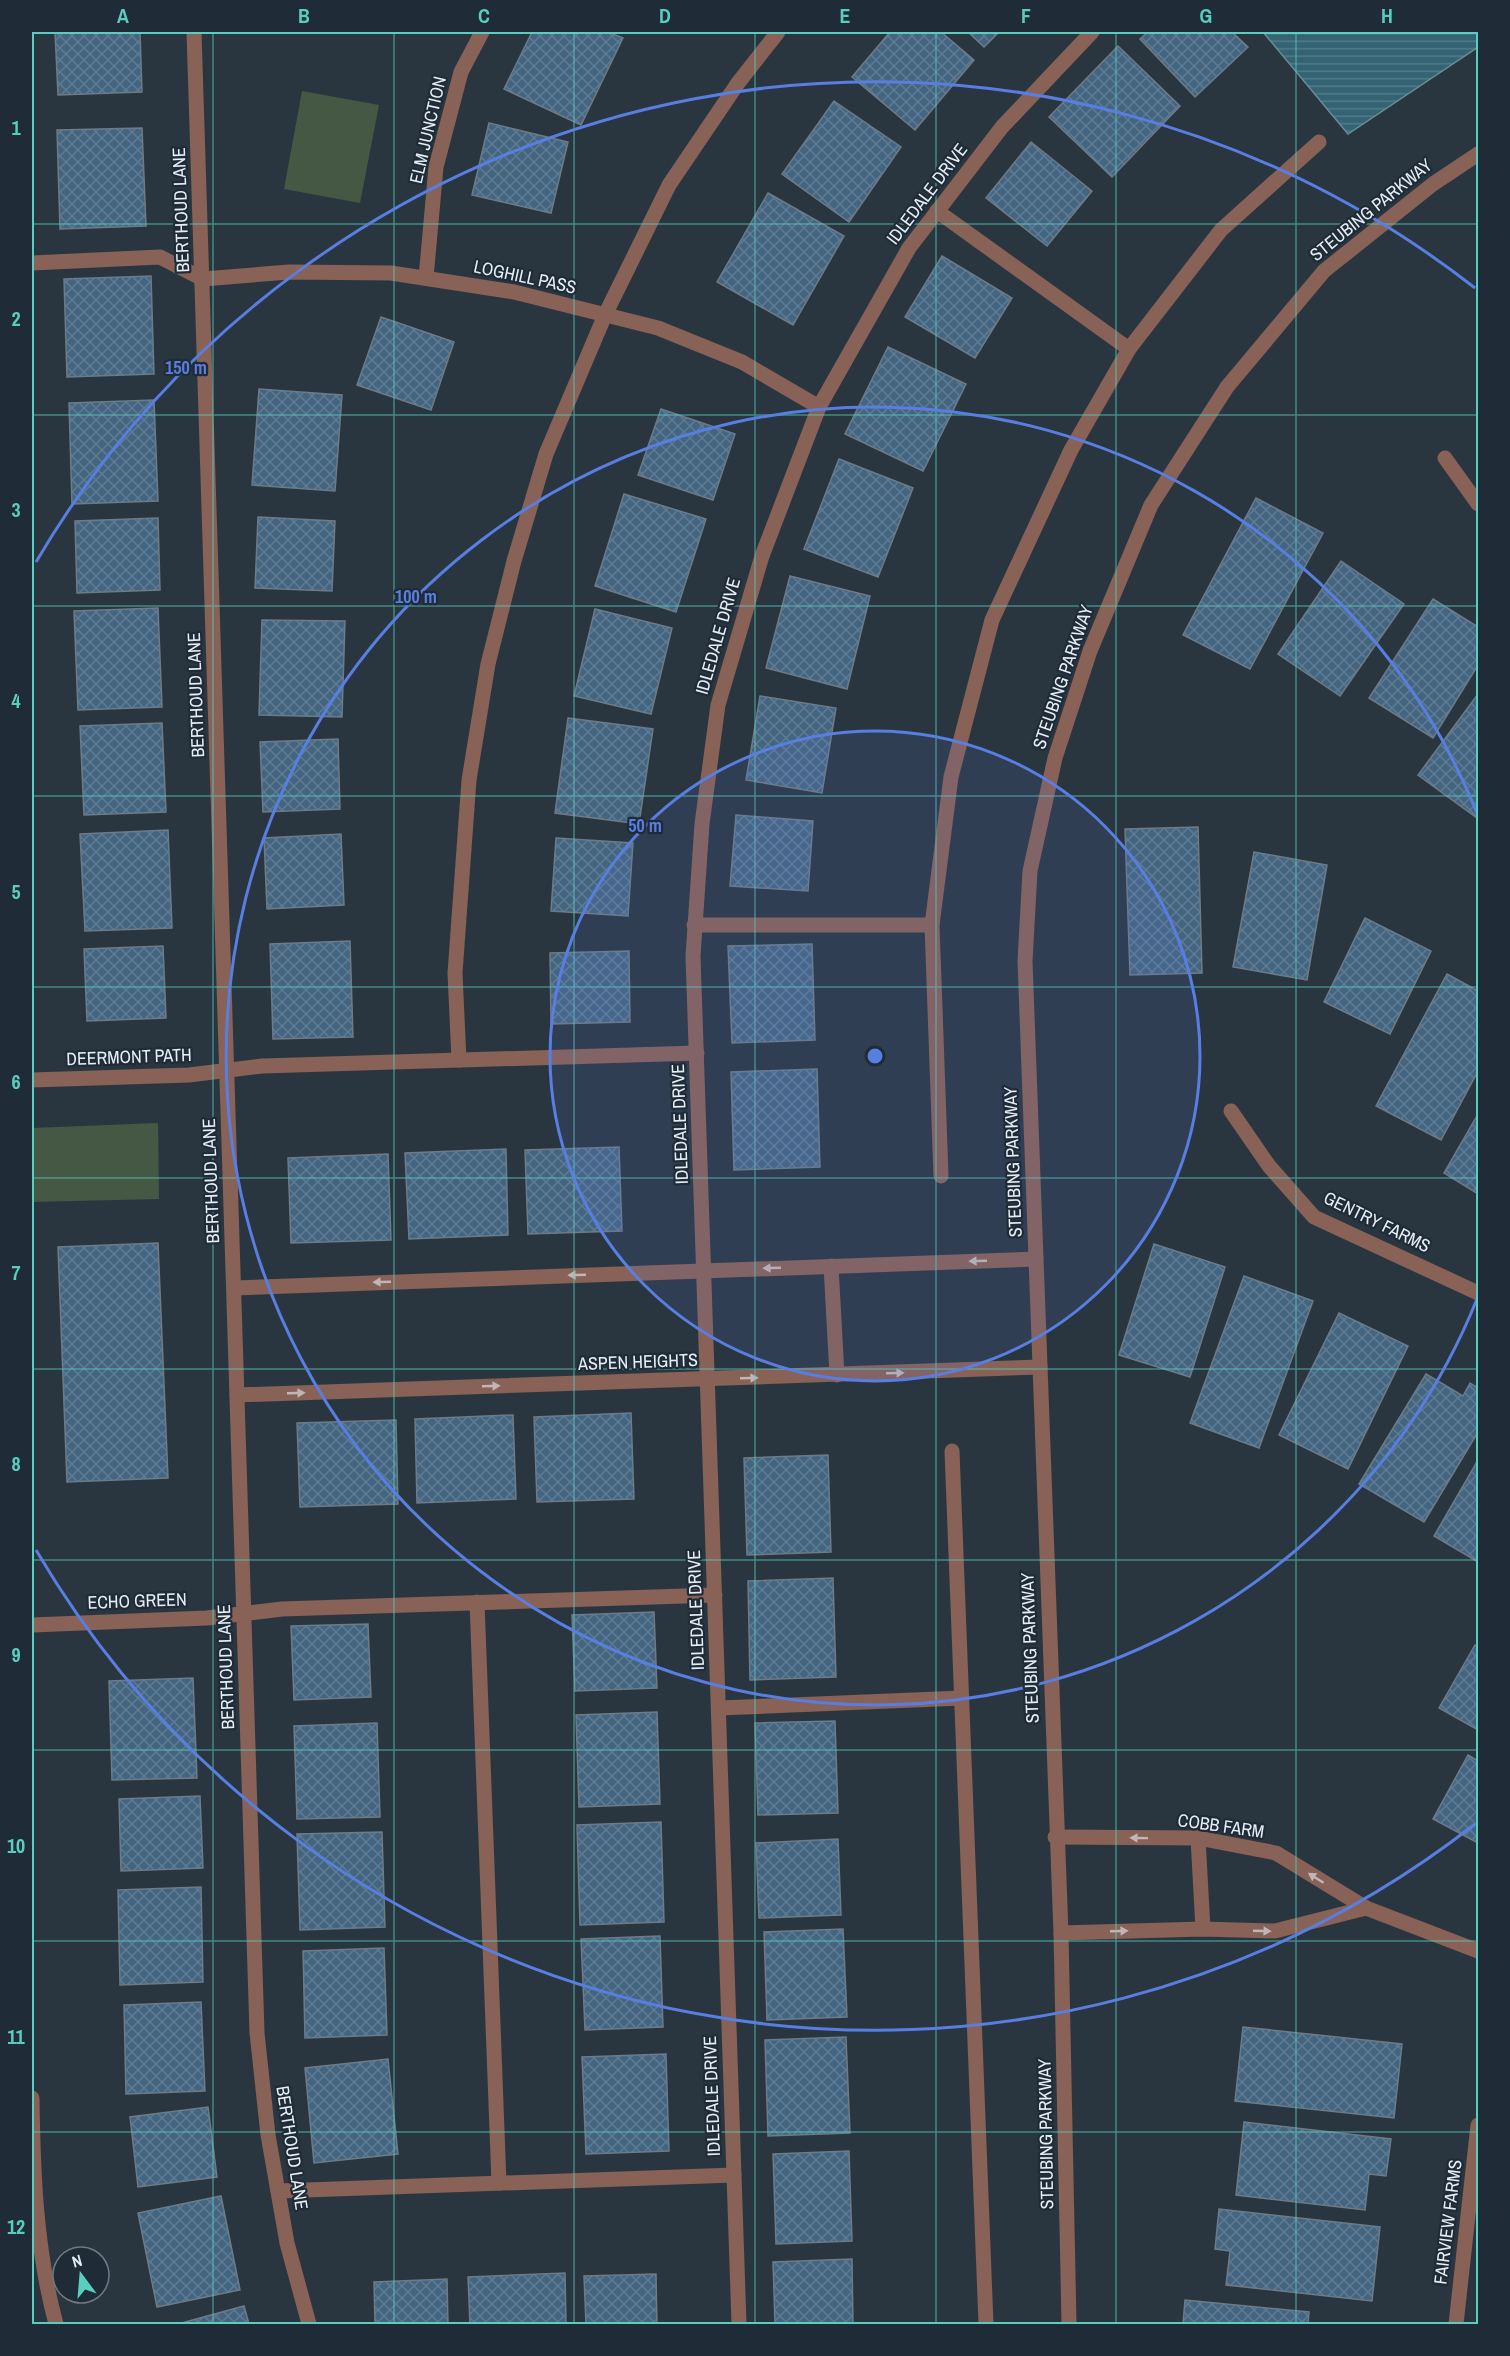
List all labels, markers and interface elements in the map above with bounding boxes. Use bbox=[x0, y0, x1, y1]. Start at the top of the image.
text: A bbox=[117, 2, 129, 29]
text: B bbox=[298, 2, 310, 29]
text: C bbox=[478, 2, 490, 29]
text: D bbox=[659, 2, 671, 29]
text: E bbox=[840, 2, 851, 29]
text: F bbox=[1021, 2, 1031, 29]
text: G bbox=[1200, 2, 1212, 29]
text: H bbox=[1381, 2, 1393, 29]
street label: ELM JUNCTION bbox=[403, 74, 452, 186]
text: 1 bbox=[11, 114, 21, 141]
street label: IDLEDALE DRIVE bbox=[880, 138, 973, 249]
street label: BERTHOUD LANE bbox=[166, 147, 195, 273]
street label: STEUBING PARKWAY bbox=[1304, 152, 1437, 267]
street label: LOGHILL PASS bbox=[472, 253, 579, 300]
text: 2 bbox=[11, 305, 21, 332]
text: 150 m bbox=[165, 355, 207, 380]
text: 3 bbox=[11, 496, 21, 523]
street label: IDLEDALE DRIVE bbox=[689, 574, 746, 697]
text: 100 m bbox=[395, 584, 437, 609]
street label: STEUBING PARKWAY bbox=[1026, 601, 1099, 752]
street label: BERTHOUD LANE bbox=[181, 632, 210, 758]
text: 4 bbox=[11, 687, 21, 714]
text: 50 m bbox=[628, 813, 662, 838]
text: 5 bbox=[11, 878, 21, 905]
street label: DEERMONT PATH bbox=[66, 1042, 192, 1071]
centre of rings bbox=[865, 1046, 885, 1066]
street label: IDLEDALE DRIVE bbox=[665, 1063, 694, 1185]
text: 6 bbox=[11, 1068, 21, 1095]
street label: STEUBING PARKWAY bbox=[997, 1086, 1028, 1238]
street label: BERTHOUD LANE bbox=[196, 1118, 225, 1244]
street label: GENTRY FARMS bbox=[1320, 1185, 1435, 1258]
one-way arrow bbox=[968, 1256, 987, 1266]
text: 7 bbox=[11, 1259, 21, 1286]
one-way arrow bbox=[763, 1264, 782, 1273]
one-way arrow bbox=[568, 1271, 587, 1280]
one-way arrow bbox=[373, 1278, 392, 1287]
street label: ASPEN HEIGHTS bbox=[577, 1347, 698, 1376]
one-way arrow bbox=[886, 1368, 905, 1377]
one-way arrow bbox=[739, 1373, 758, 1382]
one-way arrow bbox=[481, 1382, 500, 1391]
one-way arrow bbox=[286, 1388, 305, 1397]
text: 8 bbox=[11, 1450, 21, 1477]
street label: IDLEDALE DRIVE bbox=[681, 1549, 710, 1671]
street label: STEUBING PARKWAY bbox=[1014, 1572, 1045, 1724]
street label: ECHO GREEN bbox=[87, 1586, 187, 1615]
street label: BERTHOUD LANE bbox=[211, 1604, 240, 1730]
text: 9 bbox=[11, 1641, 21, 1668]
street label: COBB FARM bbox=[1176, 1807, 1266, 1844]
text: 10 bbox=[7, 1832, 25, 1859]
one-way arrow bbox=[1130, 1833, 1149, 1843]
one-way arrow bbox=[1308, 1872, 1324, 1883]
one-way arrow bbox=[1109, 1926, 1128, 1936]
one-way arrow bbox=[1252, 1926, 1271, 1935]
text: 11 bbox=[7, 2023, 26, 2050]
street label: IDLEDALE DRIVE bbox=[697, 2035, 726, 2157]
street label: STEUBING PARKWAY bbox=[1032, 2058, 1059, 2210]
street label: BERTHOUD LANE bbox=[270, 2084, 315, 2212]
street label: FAIRVIEW FARMS bbox=[1427, 2158, 1468, 2286]
text: 12 bbox=[7, 2213, 25, 2240]
north arrow bbox=[51, 2245, 111, 2305]
text: N bbox=[69, 2249, 84, 2272]

